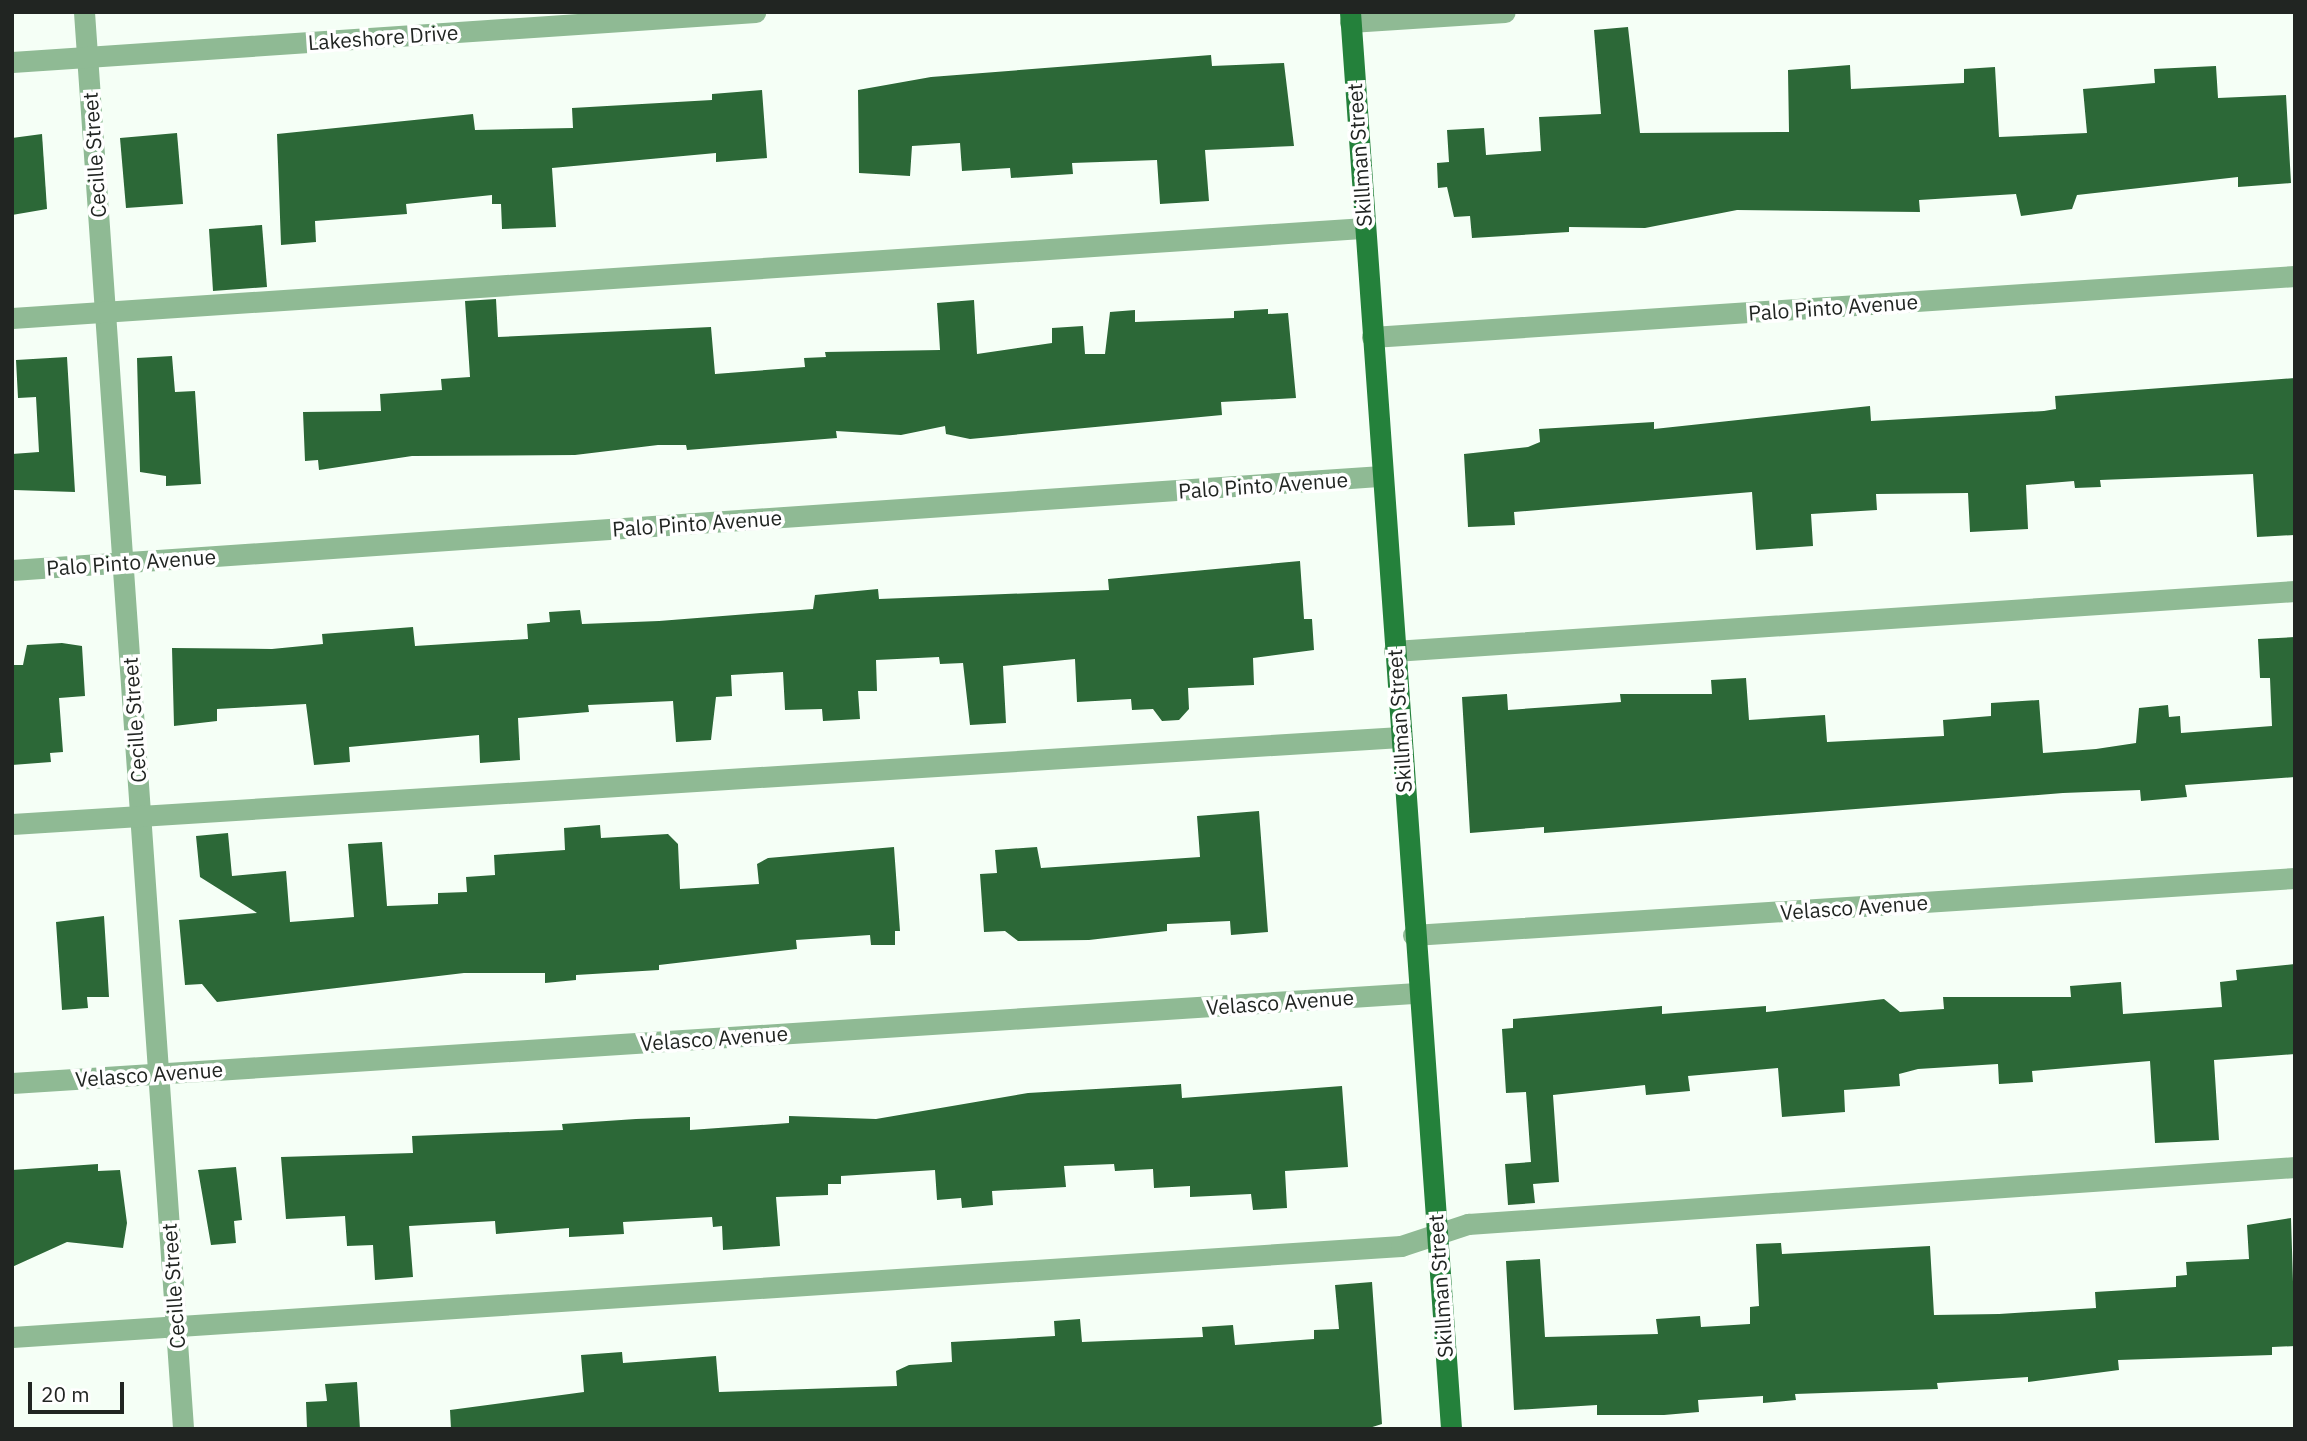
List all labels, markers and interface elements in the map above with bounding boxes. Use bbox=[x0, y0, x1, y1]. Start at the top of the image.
street label: Lakeshore Drive bbox=[307, 19, 459, 55]
street label: Skillman Street bbox=[1341, 82, 1377, 228]
street label: Cecille Street bbox=[77, 91, 111, 219]
street label: Palo Pinto Avenue bbox=[1747, 288, 1919, 326]
street label: Palo Pinto Avenue bbox=[1177, 466, 1349, 504]
street label: Palo Pinto Avenue bbox=[611, 504, 783, 542]
street label: Palo Pinto Avenue bbox=[45, 543, 217, 581]
street label: Skillman Street bbox=[1381, 648, 1417, 794]
street label: Cecille Street bbox=[117, 656, 151, 784]
street label: Velasco Avenue bbox=[1779, 889, 1929, 925]
street label: Velasco Avenue bbox=[1205, 984, 1355, 1020]
street label: Velasco Avenue bbox=[639, 1020, 789, 1056]
street label: Velasco Avenue bbox=[74, 1056, 224, 1092]
street label: Skillman Street bbox=[1422, 1213, 1458, 1359]
street label: Cecille Street bbox=[156, 1222, 190, 1350]
scale bar bbox=[32, 1368, 128, 1412]
text: 20 m bbox=[41, 1380, 90, 1408]

